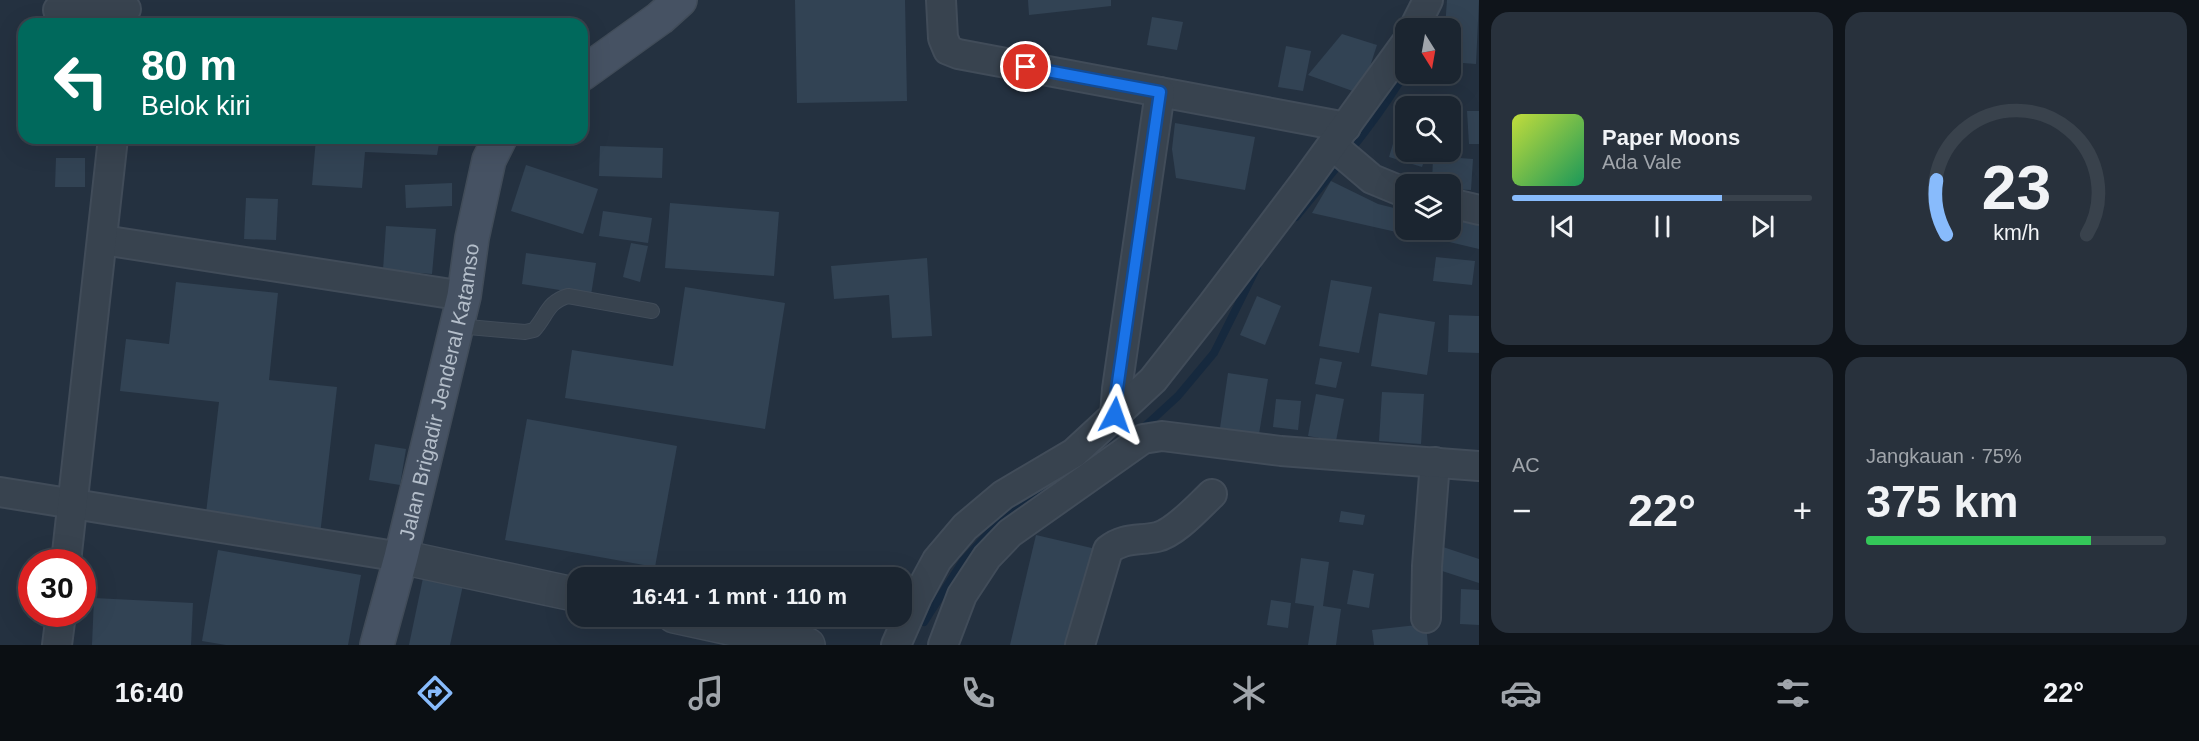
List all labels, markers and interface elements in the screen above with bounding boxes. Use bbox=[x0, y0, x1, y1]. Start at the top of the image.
north arrow bbox=[1395, 18, 1461, 84]
map controls bbox=[1395, 18, 1461, 240]
pin bbox=[1000, 41, 1051, 92]
icon: left bbox=[42, 42, 120, 120]
text: 80 m bbox=[141, 42, 237, 89]
icon: arrive bbox=[1009, 50, 1042, 83]
text: Belok kiri bbox=[141, 91, 251, 121]
button: search bbox=[1395, 96, 1461, 162]
text: Paper Moons bbox=[1602, 125, 1740, 150]
text: Ada Vale bbox=[1602, 151, 1682, 173]
text: 23 bbox=[1981, 154, 2051, 223]
button: layers bbox=[1395, 174, 1461, 240]
icon: previous bbox=[1546, 210, 1579, 243]
icon: pause bbox=[1646, 210, 1679, 243]
icon: next bbox=[1746, 210, 1779, 243]
text: km/h bbox=[1993, 222, 2039, 246]
street label: Jalan Brigadir Jenderal Katamso bbox=[394, 242, 483, 542]
position arrow bbox=[1083, 383, 1147, 447]
text: Jangkauan · 75% bbox=[1866, 445, 2022, 467]
text: AC bbox=[1512, 454, 1540, 476]
text: 375 km bbox=[1866, 476, 2019, 527]
text: 22° bbox=[1628, 485, 1696, 536]
text: − bbox=[1512, 492, 1531, 529]
text: + bbox=[1793, 492, 1812, 529]
speed limit sign: 30 bbox=[18, 549, 96, 627]
text: 16:41 · 1 mnt · 110 m bbox=[632, 584, 847, 609]
icon: directions bbox=[414, 672, 456, 714]
icon: music bbox=[685, 672, 727, 714]
icon: phone bbox=[957, 672, 999, 714]
icon: climate bbox=[1228, 672, 1270, 714]
icon: car bbox=[1500, 672, 1542, 714]
icon: filters bbox=[1772, 672, 1814, 714]
text: 16:40 bbox=[115, 678, 184, 708]
text: 22° bbox=[2043, 678, 2084, 708]

